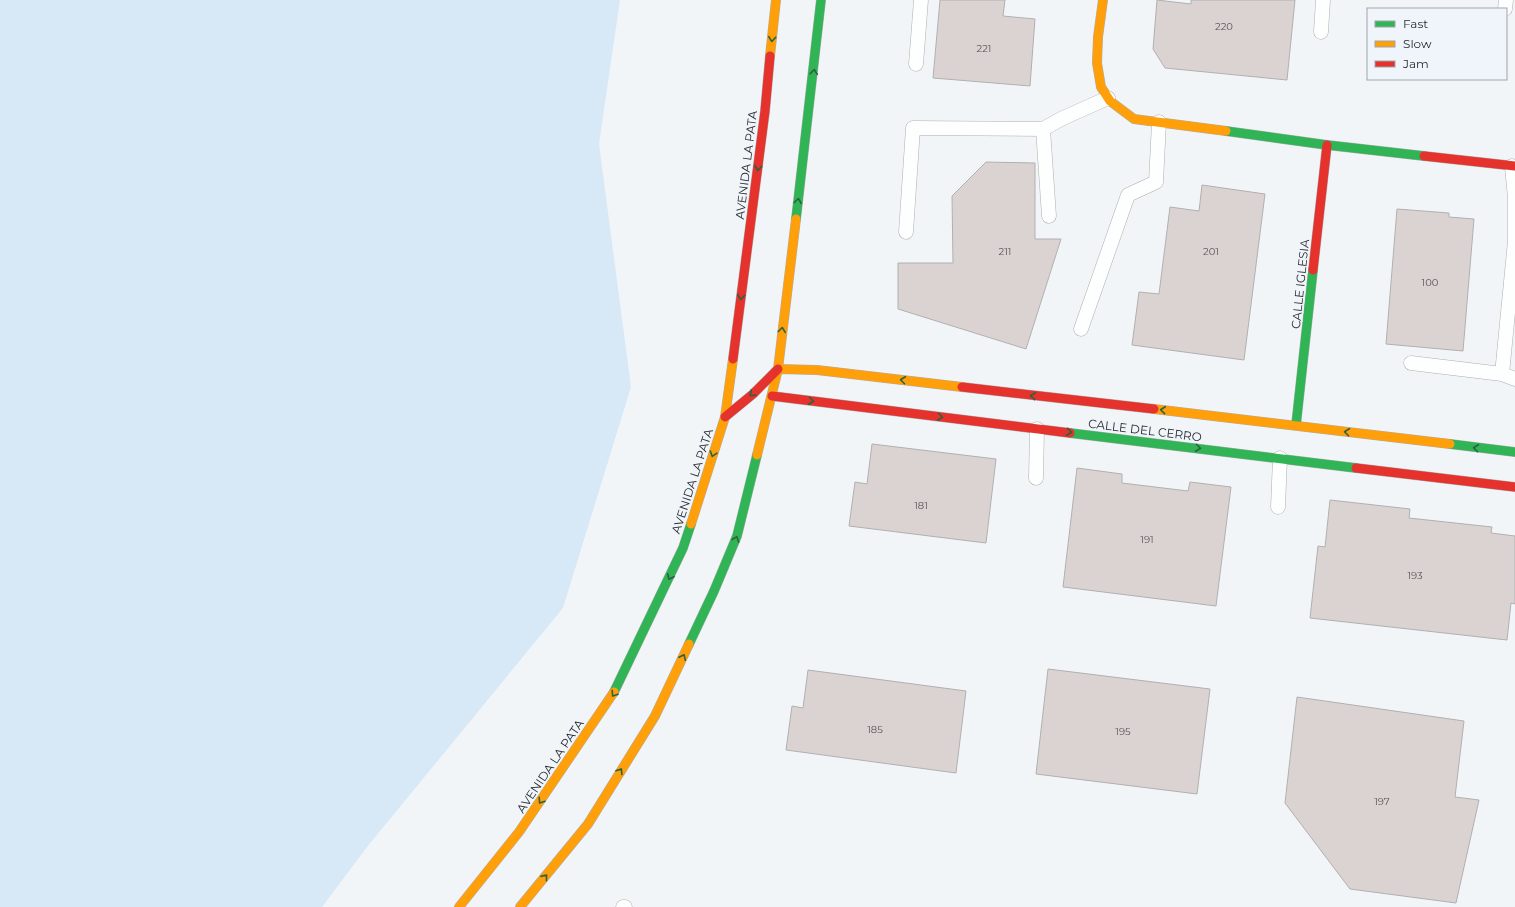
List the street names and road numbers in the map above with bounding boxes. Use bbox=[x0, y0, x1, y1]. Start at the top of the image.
street label: AVENIDA LA PATA bbox=[732, 109, 760, 220]
street label: CALLE IGLESIA bbox=[1288, 238, 1312, 329]
street label: CALLE DEL CERRO bbox=[1087, 416, 1203, 444]
street label: AVENIDA LA PATA bbox=[668, 426, 716, 535]
street label: AVENIDA LA PATA bbox=[513, 716, 587, 816]

